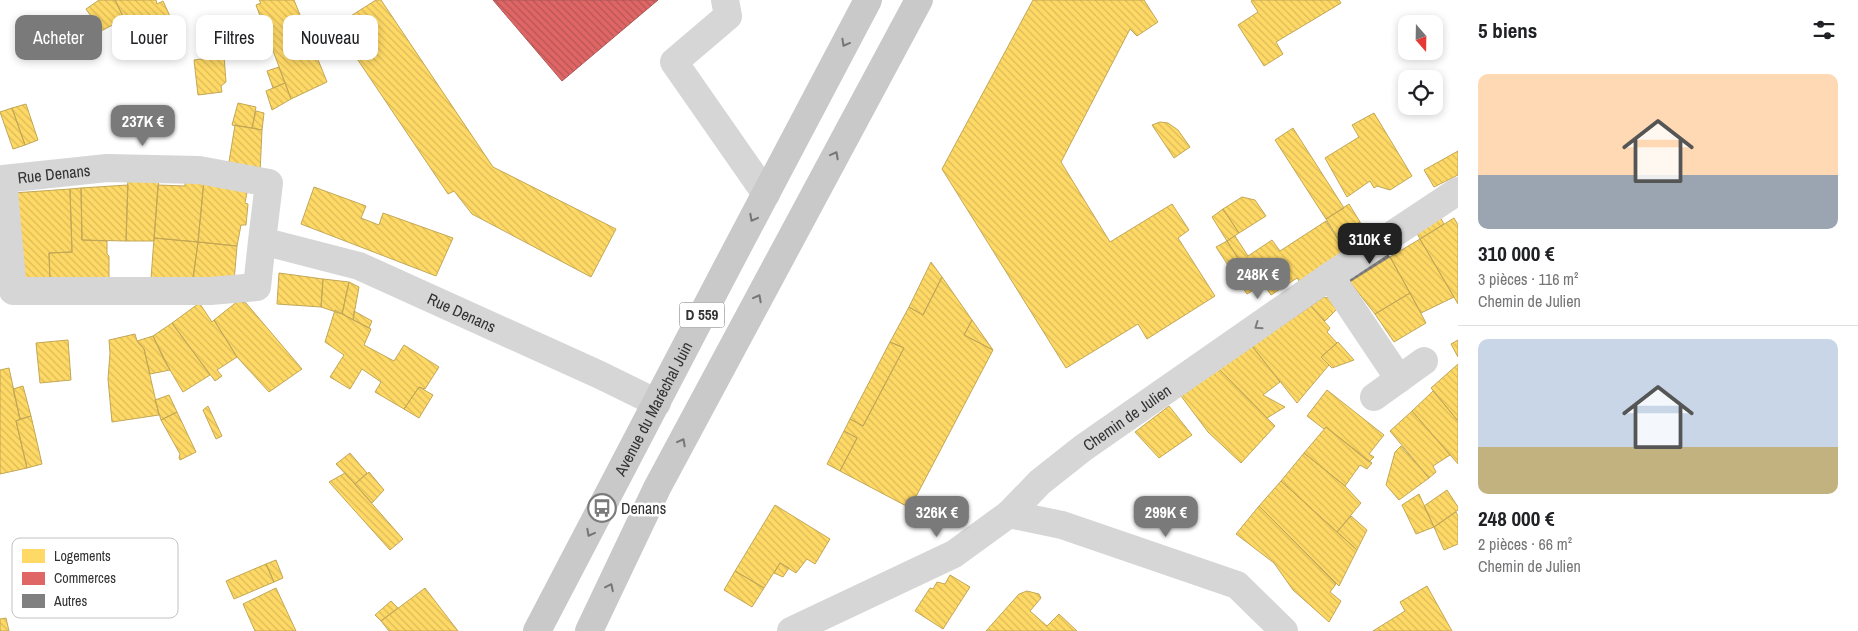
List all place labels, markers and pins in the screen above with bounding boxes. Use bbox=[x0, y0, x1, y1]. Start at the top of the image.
pin: 237K € bbox=[102, 104, 184, 147]
pin: 310K € bbox=[1329, 222, 1411, 265]
pin: 248K € bbox=[1217, 258, 1299, 300]
bus stop icon: Denans bbox=[587, 493, 617, 523]
pin: 326K € bbox=[896, 496, 978, 538]
pin: 299K € bbox=[1125, 496, 1207, 538]
place label: Denans bbox=[621, 497, 666, 519]

